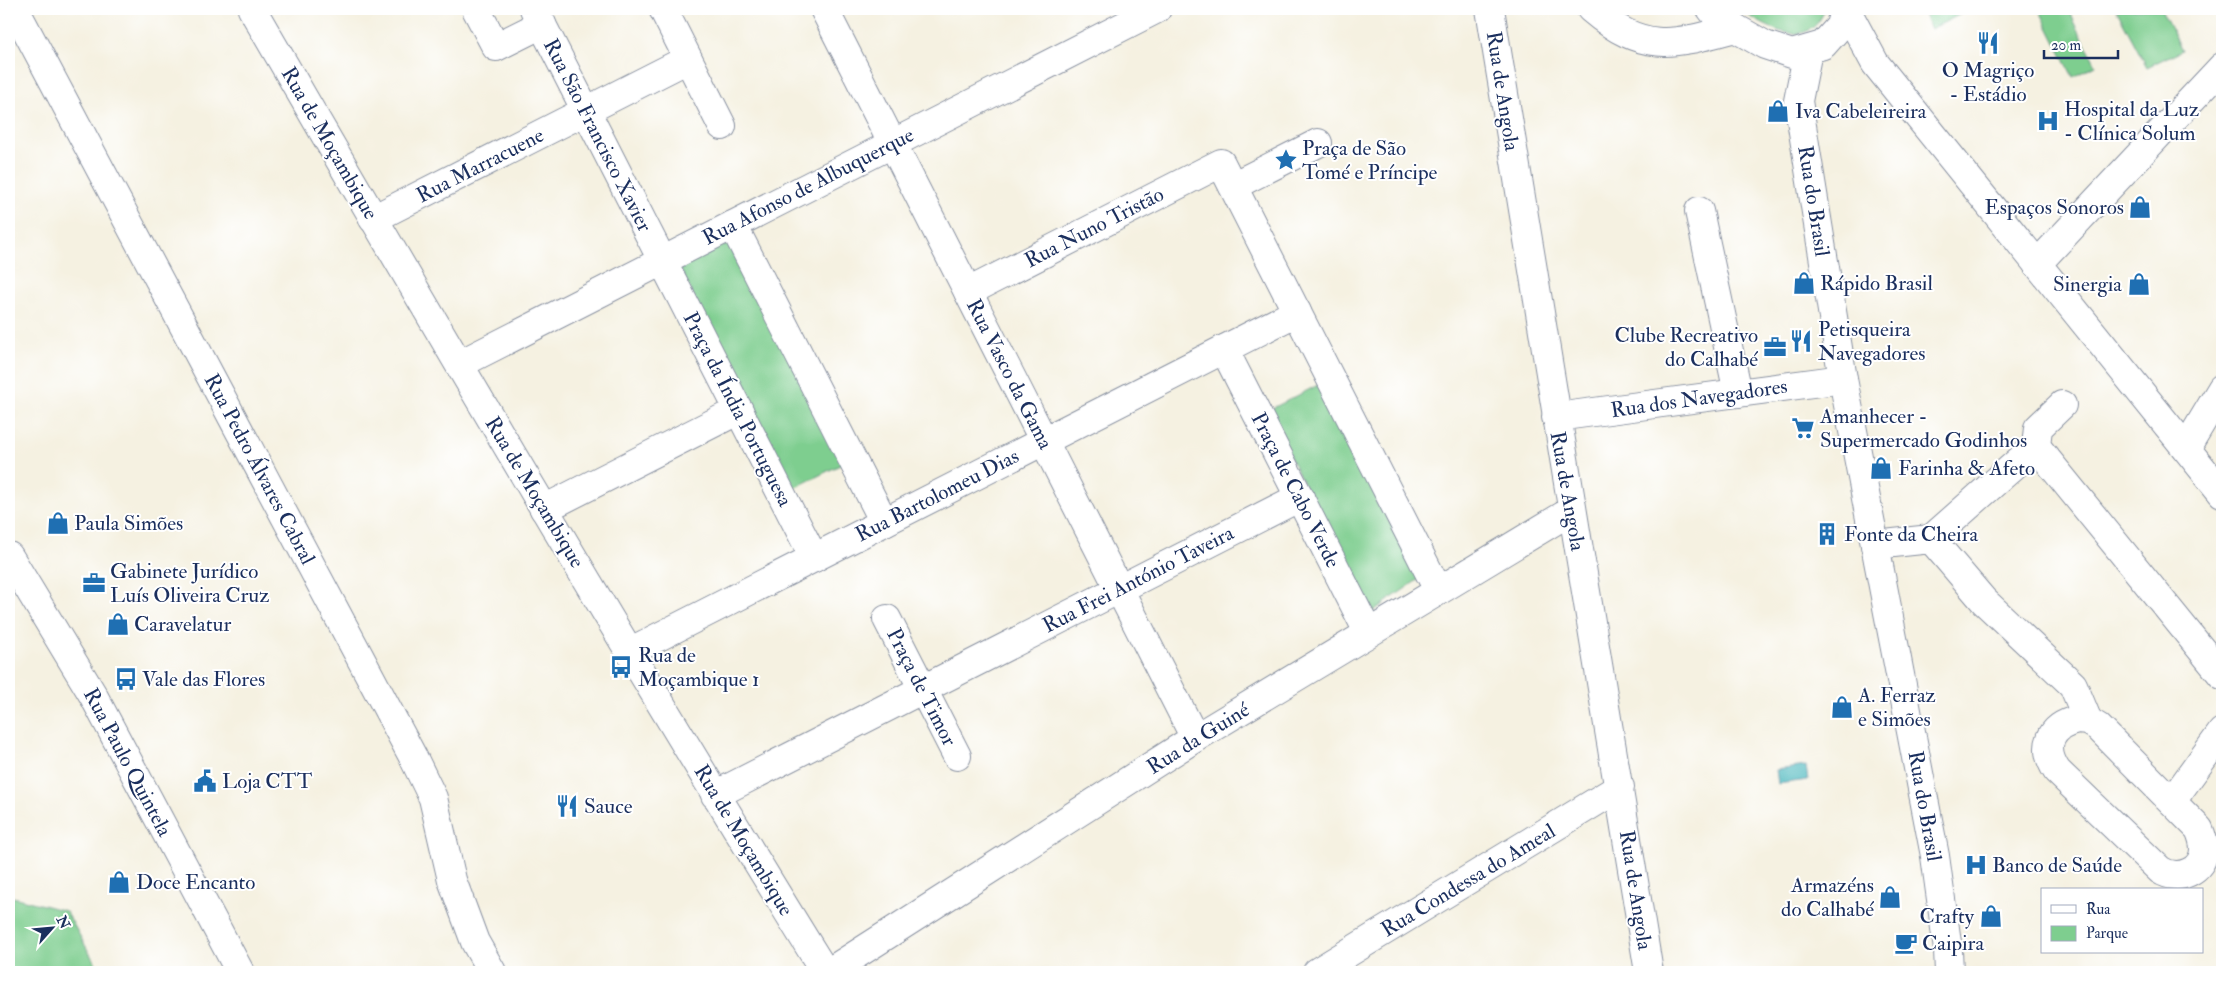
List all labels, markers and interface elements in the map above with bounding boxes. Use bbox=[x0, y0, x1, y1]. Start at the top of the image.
scale bar bbox=[2044, 28, 2117, 60]
street label: Rua de Angola bbox=[1480, 29, 1525, 153]
restaurant icon: O Magriço - Estádio bbox=[1975, 30, 2001, 56]
street label: Rua São Francisco Xavier bbox=[537, 34, 658, 237]
text: 20 m bbox=[2051, 36, 2081, 55]
place label: O Magriço - Estádio bbox=[1942, 57, 2034, 108]
street label: Rua de Moçambique bbox=[275, 62, 384, 225]
place label: Hospital da Luz - Clínica Solum bbox=[2064, 96, 2199, 147]
shop icon: Iva Cabeleireira bbox=[1765, 98, 1791, 124]
place label: Iva Cabeleireira bbox=[1795, 98, 1927, 125]
hospital icon: Hospital da Luz - Clínica Solum bbox=[2035, 108, 2061, 134]
street label: Rua Afonso de Albuquerque bbox=[698, 121, 919, 252]
street label: Rua Marracuene bbox=[412, 122, 549, 209]
place label: Praça de São Tomé e Príncipe bbox=[1302, 135, 1437, 186]
street label: Rua do Brasil bbox=[1791, 144, 1836, 259]
place icon: Praça de São Tomé e Príncipe bbox=[1273, 147, 1299, 173]
street label: Rua Nuno Tristão bbox=[1020, 181, 1168, 274]
place label: Espaços Sonoros bbox=[1985, 194, 2124, 221]
shop icon: Espaços Sonoros bbox=[2127, 194, 2153, 220]
shop icon: Rápido Brasil bbox=[1791, 270, 1817, 296]
place label: Rápido Brasil bbox=[1820, 270, 1933, 297]
place label: Sinergia bbox=[2053, 271, 2122, 298]
shop icon: Sinergia bbox=[2126, 271, 2152, 297]
street label: Rua Vasco da Gama bbox=[960, 295, 1059, 454]
street label: Praça da Índia Portuguesa bbox=[677, 307, 799, 511]
place label: Petisqueira Navegadores bbox=[1818, 316, 1925, 367]
place label: Clube Recreativo do Calhabé bbox=[1614, 322, 1758, 373]
restaurant icon: Petisqueira Navegadores bbox=[1788, 328, 1814, 354]
office icon: Clube Recreativo do Calhabé bbox=[1762, 334, 1788, 360]
street label: Rua Pedro Álvares Cabral bbox=[198, 369, 322, 570]
street label: Rua dos Navegadores bbox=[1609, 373, 1789, 424]
place label: Amanhecer - Supermercado Godinhos bbox=[1819, 403, 2027, 454]
street label: Praça de Cabo Verde bbox=[1245, 408, 1347, 573]
street label: Rua de Moçambique bbox=[479, 412, 591, 573]
supermarket icon: Amanhecer - Supermercado Godinhos bbox=[1790, 415, 1816, 441]
street label: Rua de Angola bbox=[1544, 429, 1591, 553]
street label: Rua Bartolomeu Dias bbox=[851, 443, 1024, 548]
shop icon: Farinha & Afeto bbox=[1868, 455, 1894, 481]
place label: Farinha & Afeto bbox=[1898, 455, 2035, 482]
shop icon: Paula Simões bbox=[45, 510, 71, 536]
place label: Paula Simões bbox=[74, 510, 183, 537]
street label: Rua Frei António Taveira bbox=[1038, 519, 1239, 639]
building icon: Fonte da Cheira bbox=[1814, 521, 1840, 547]
place label: Fonte da Cheira bbox=[1844, 521, 1978, 548]
place label: Gabinete Jurídico Luís Oliveira Cruz bbox=[110, 558, 269, 609]
office icon: Gabinete Jurídico Luís Oliveira Cruz bbox=[81, 570, 107, 596]
shop icon: Caravelatur bbox=[105, 611, 131, 637]
place label: Caravelatur bbox=[134, 611, 231, 638]
street label: Praça de Timor bbox=[880, 624, 963, 751]
place label: Rua de Moçambique 1 bbox=[638, 642, 760, 693]
bus stop icon: Rua de Moçambique 1 bbox=[608, 654, 634, 680]
bus stop icon: Vale das Flores bbox=[113, 666, 139, 692]
place label: Vale das Flores bbox=[142, 666, 265, 693]
place label: A. Ferraz e Simões bbox=[1857, 682, 1936, 733]
street label: Rua Paulo Quintela bbox=[77, 683, 178, 841]
shop icon: A. Ferraz e Simões bbox=[1829, 694, 1855, 720]
street label: Rua da Guiné bbox=[1142, 696, 1255, 781]
street label: Rua do Brasil bbox=[1901, 749, 1948, 864]
street label: Rua de Moçambique bbox=[688, 760, 800, 921]
public building icon: Loja CTT bbox=[192, 768, 218, 794]
place label: Loja CTT bbox=[222, 768, 313, 795]
restaurant icon: Sauce bbox=[554, 793, 580, 819]
place label: Sauce bbox=[584, 793, 633, 820]
street label: Rua Condessa do Ameal bbox=[1376, 817, 1561, 943]
street label: Rua de Angola bbox=[1613, 828, 1658, 952]
hospital icon: Banco de Saúde bbox=[1963, 852, 1989, 878]
place label: Banco de Saúde bbox=[1992, 852, 2122, 879]
shop icon: Doce Encanto bbox=[106, 869, 132, 895]
place label: Doce Encanto bbox=[136, 869, 255, 896]
place label: Armazéns do Calhabé bbox=[1781, 872, 1874, 923]
shop icon: Armazéns do Calhabé bbox=[1877, 884, 1903, 910]
legend bbox=[2041, 888, 2204, 954]
text: Rua bbox=[2086, 900, 2111, 919]
place label: Crafty bbox=[1920, 903, 1975, 930]
shop icon: Crafty bbox=[1978, 903, 2004, 929]
north arrow bbox=[28, 904, 78, 954]
text: N bbox=[52, 912, 74, 932]
text: Parque bbox=[2086, 924, 2128, 943]
cafe icon: Caipira bbox=[1893, 930, 1919, 956]
place label: Caipira bbox=[1922, 930, 1984, 957]

